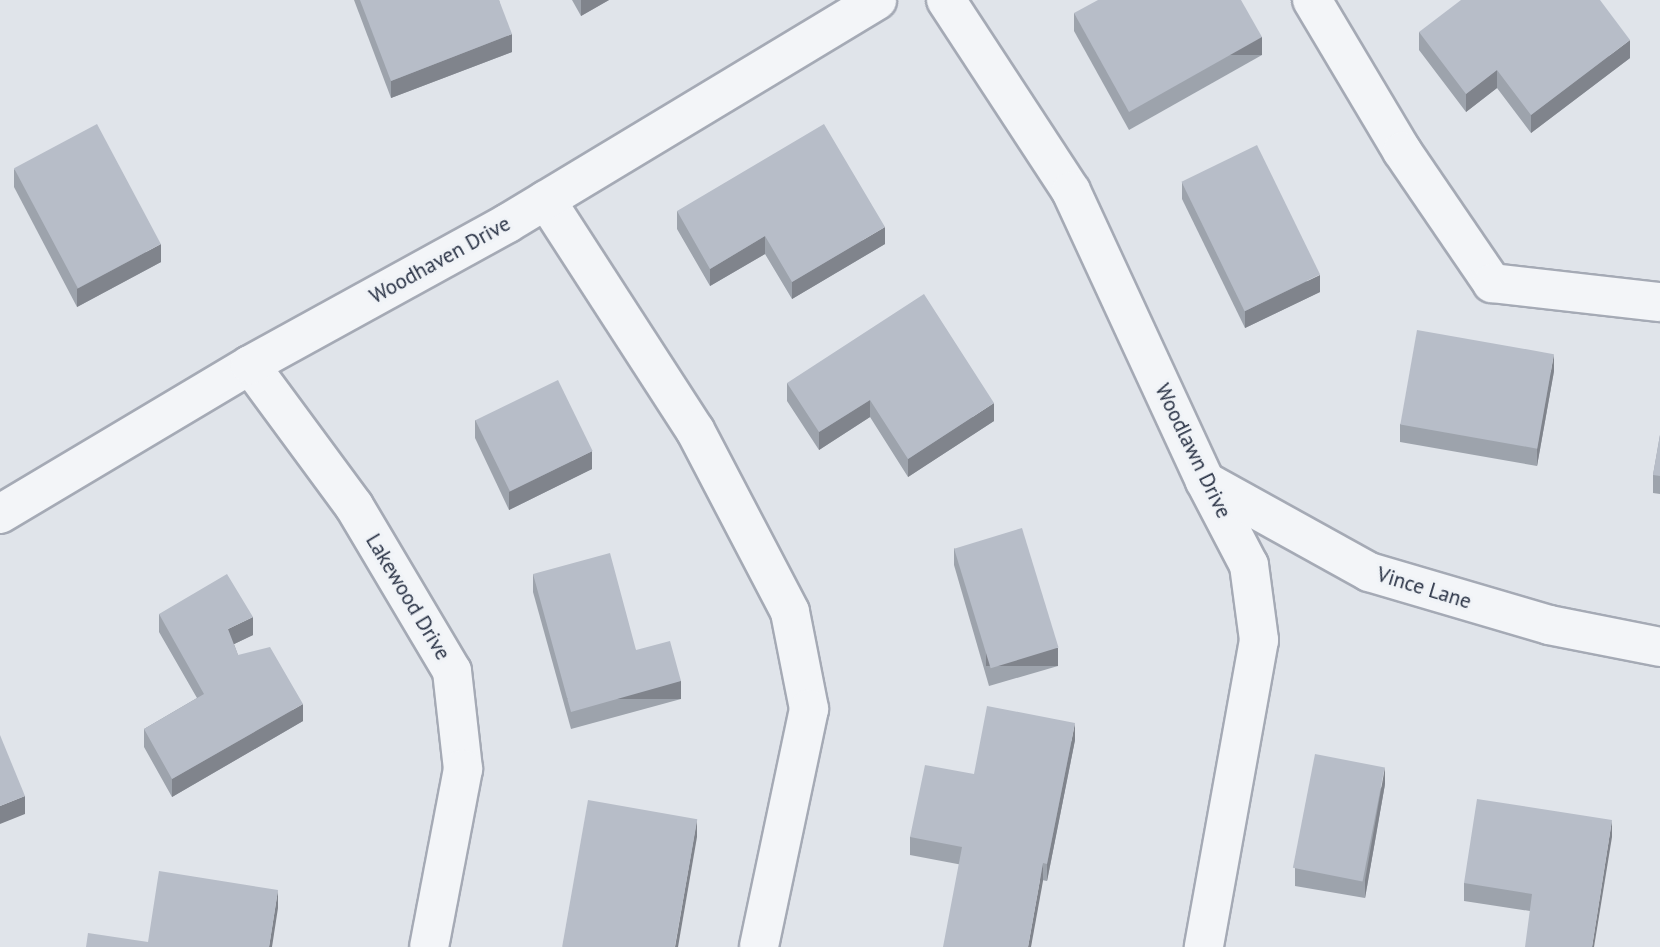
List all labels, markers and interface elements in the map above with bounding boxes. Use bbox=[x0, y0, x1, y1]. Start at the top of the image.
street label: Woodhaven Drive bbox=[365, 211, 515, 309]
street label: Woodlawn Drive bbox=[1150, 380, 1236, 522]
street label: Lakewood Drive bbox=[360, 529, 456, 665]
street label: Vince Lane bbox=[1374, 562, 1474, 614]

